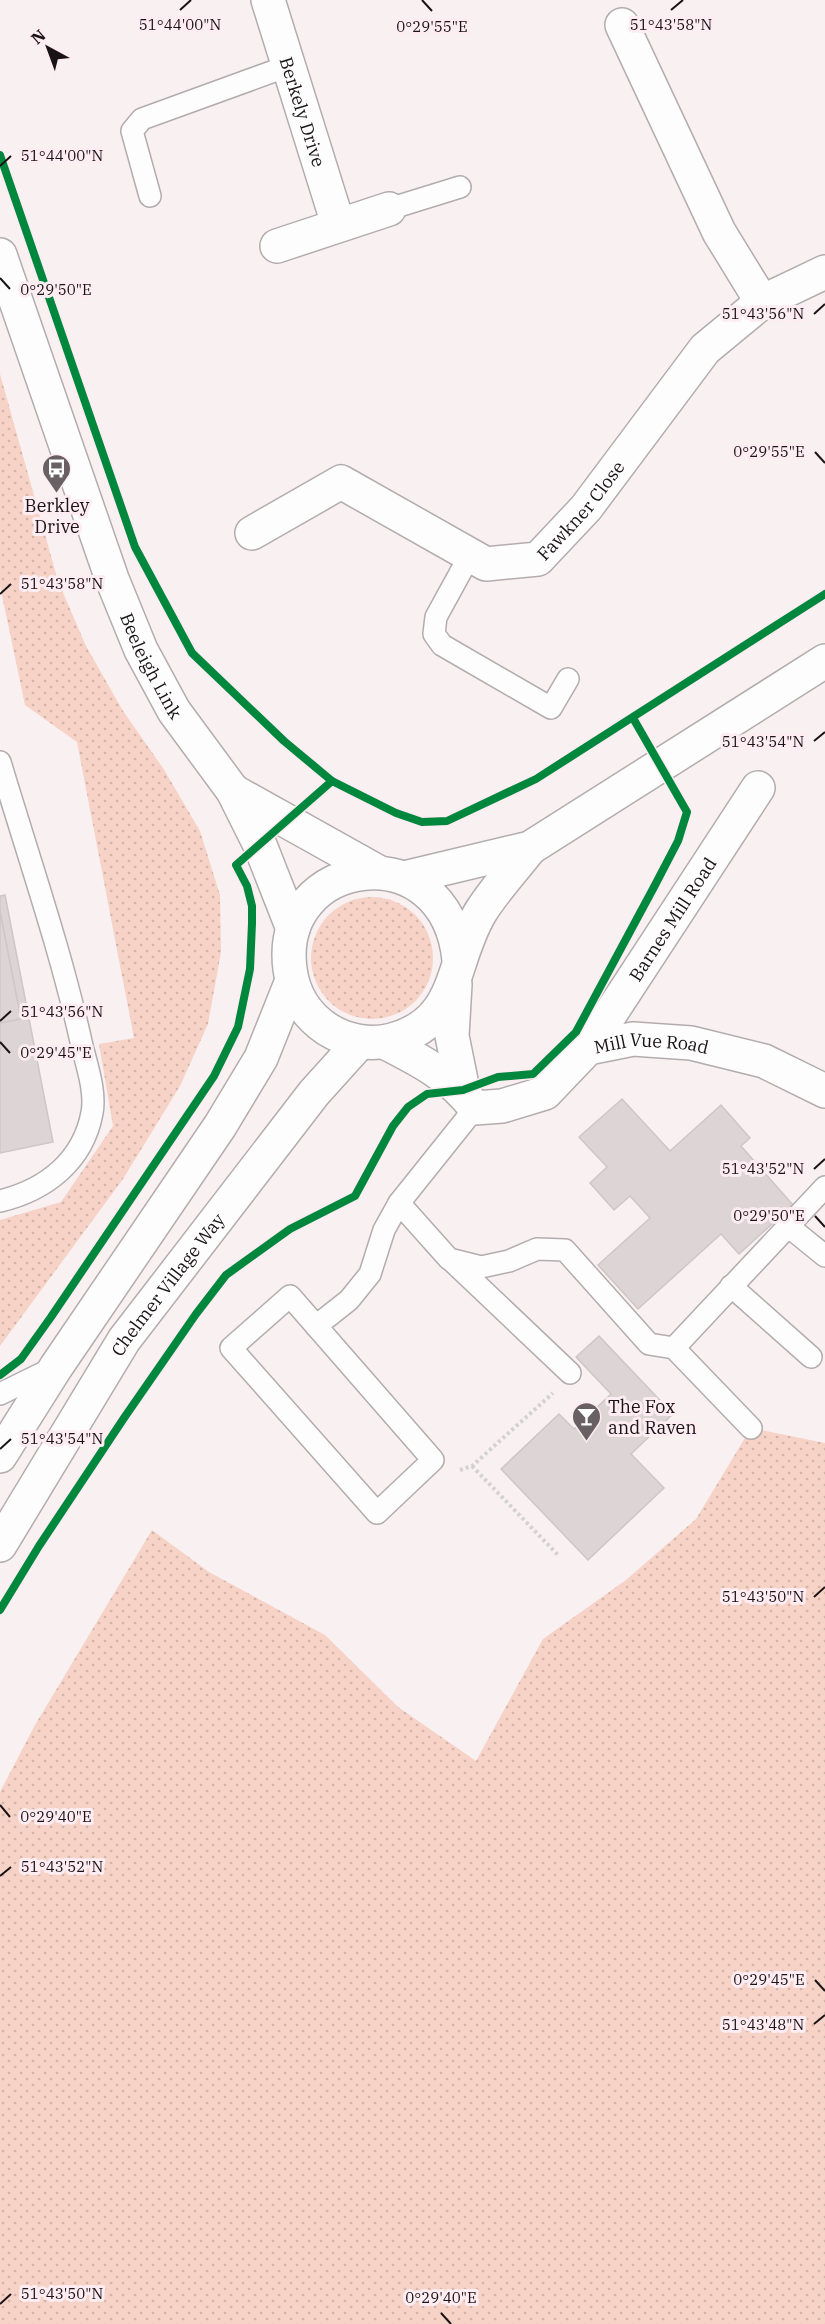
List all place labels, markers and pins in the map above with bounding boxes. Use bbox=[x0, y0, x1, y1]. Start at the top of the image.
bus stop icon: Berkley Drive bbox=[41, 452, 73, 494]
place label: Berkley Drive bbox=[25, 494, 90, 538]
place label: The Fox and Raven bbox=[608, 1395, 697, 1439]
bar icon: The Fox and Raven bbox=[571, 1400, 603, 1442]

